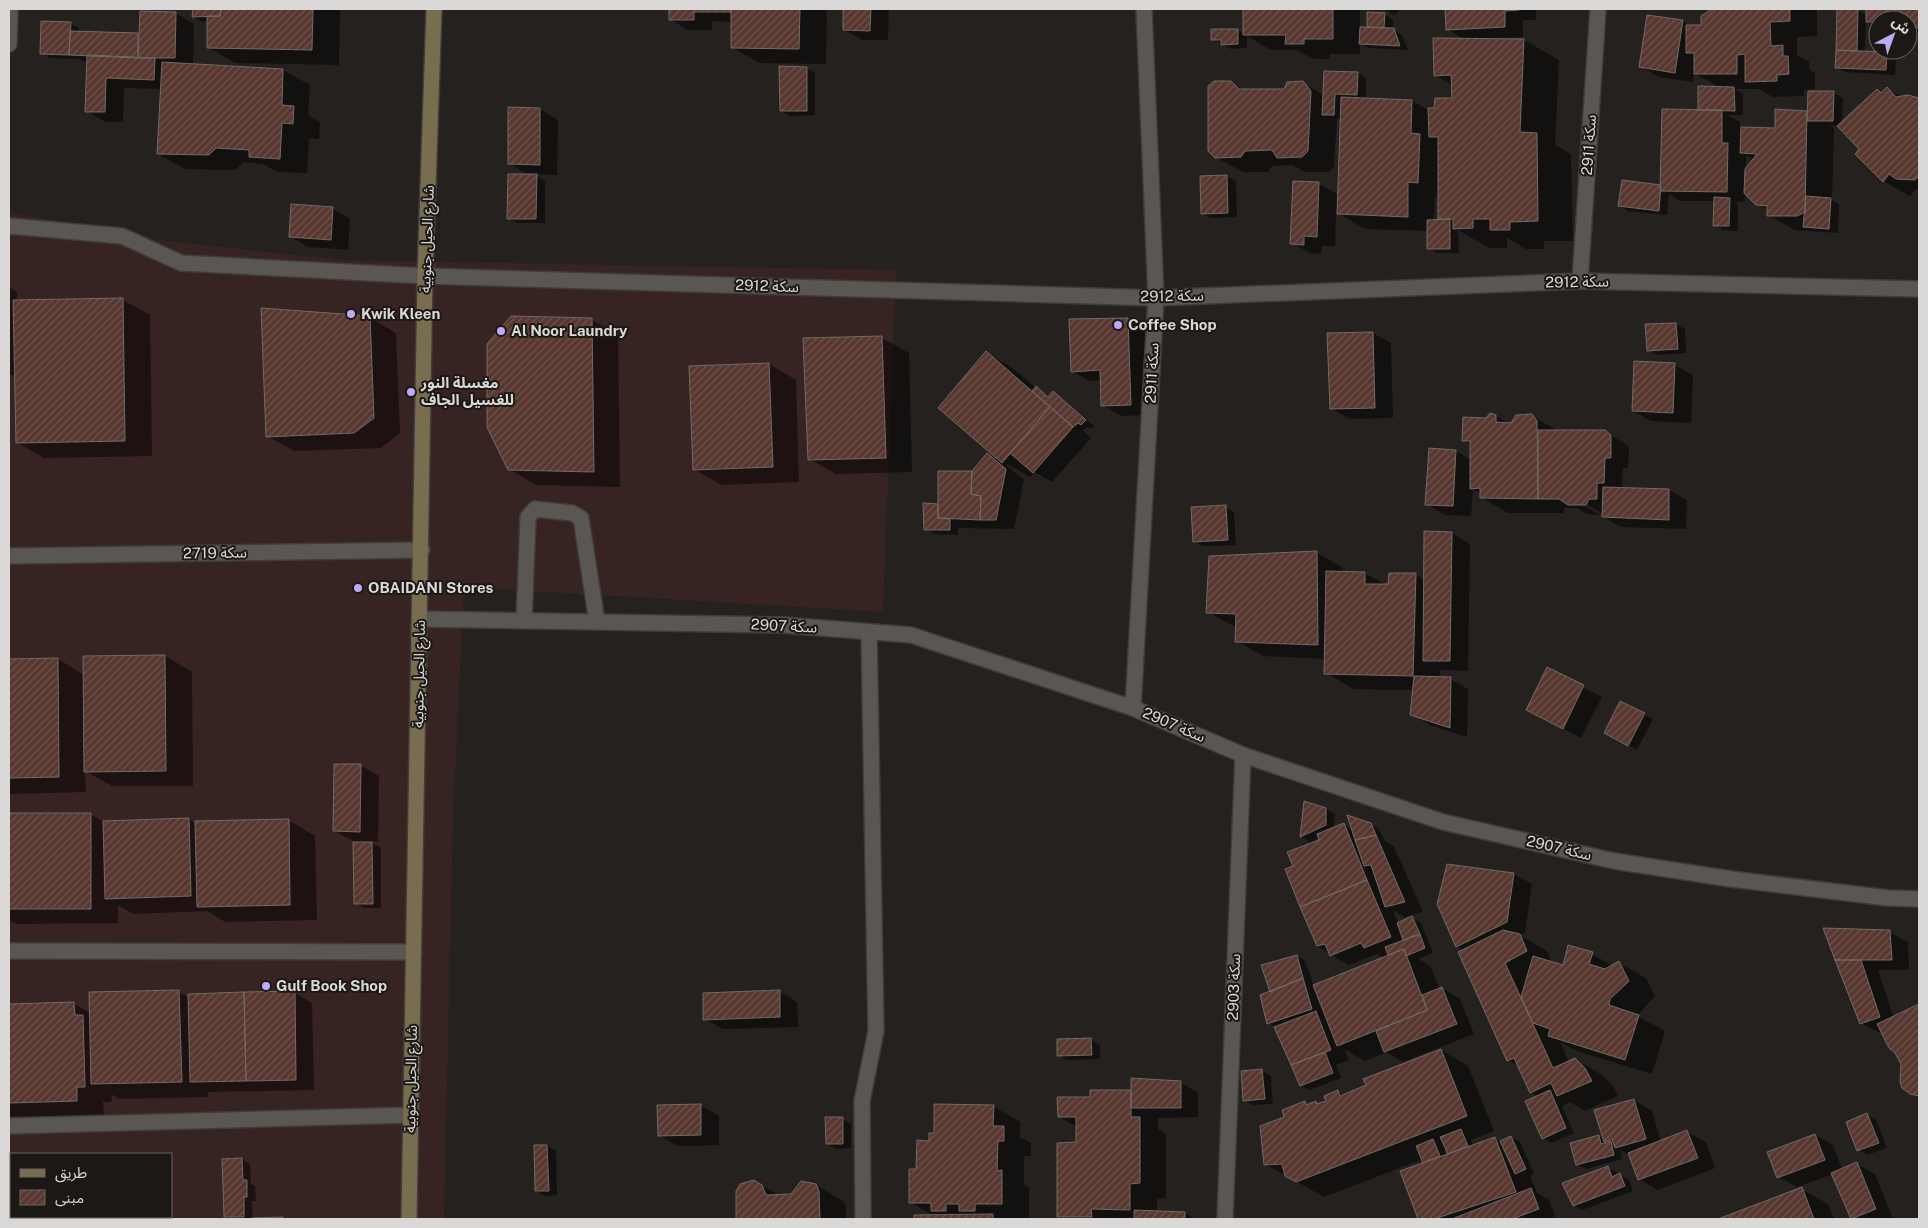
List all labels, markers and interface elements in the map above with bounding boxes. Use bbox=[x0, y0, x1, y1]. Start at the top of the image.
north arrow bbox=[1868, 10, 1918, 60]
text: ش bbox=[1889, 13, 1914, 38]
street label: سكة 2911 bbox=[1578, 114, 1599, 176]
street label: شارع الحيل جنوبية bbox=[416, 184, 441, 293]
street label: سكة 2912 bbox=[1545, 272, 1609, 291]
street label: سكة 2912 bbox=[735, 276, 799, 295]
street label: سكة 2912 bbox=[1140, 286, 1204, 305]
place label: Kwik Kleen bbox=[361, 305, 440, 322]
marker: Kwik Kleen bbox=[345, 308, 357, 320]
place label: Coffee Shop bbox=[1128, 316, 1217, 333]
marker: Coffee Shop bbox=[1112, 319, 1124, 331]
place label: Al Noor Laundry bbox=[511, 322, 628, 339]
marker: Al Noor Laundry bbox=[495, 325, 507, 337]
street label: سكة 2911 bbox=[1141, 342, 1162, 404]
place label: مغسلة النور للغسيل الجاف bbox=[420, 374, 514, 409]
marker: مغسلة النور للغسيل الجاف bbox=[405, 386, 417, 398]
street label: سكة 2719 bbox=[183, 543, 247, 562]
place label: OBAIDANI Stores bbox=[368, 579, 494, 596]
marker: OBAIDANI Stores bbox=[352, 582, 364, 594]
street label: سكة 2907 bbox=[750, 615, 818, 636]
street label: شارع الحيل جنوبية bbox=[409, 620, 432, 728]
street label: سكة 2907 bbox=[1140, 704, 1208, 745]
street label: سكة 2907 bbox=[1525, 832, 1594, 863]
street label: سكة 2903 bbox=[1224, 953, 1243, 1021]
place label: Gulf Book Shop bbox=[276, 977, 387, 994]
marker: Gulf Book Shop bbox=[260, 980, 272, 992]
street label: شارع الحيل جنوبية bbox=[401, 1025, 424, 1133]
legend bbox=[10, 1153, 172, 1218]
text: طريق bbox=[55, 1164, 87, 1183]
text: مبنى bbox=[55, 1189, 84, 1207]

